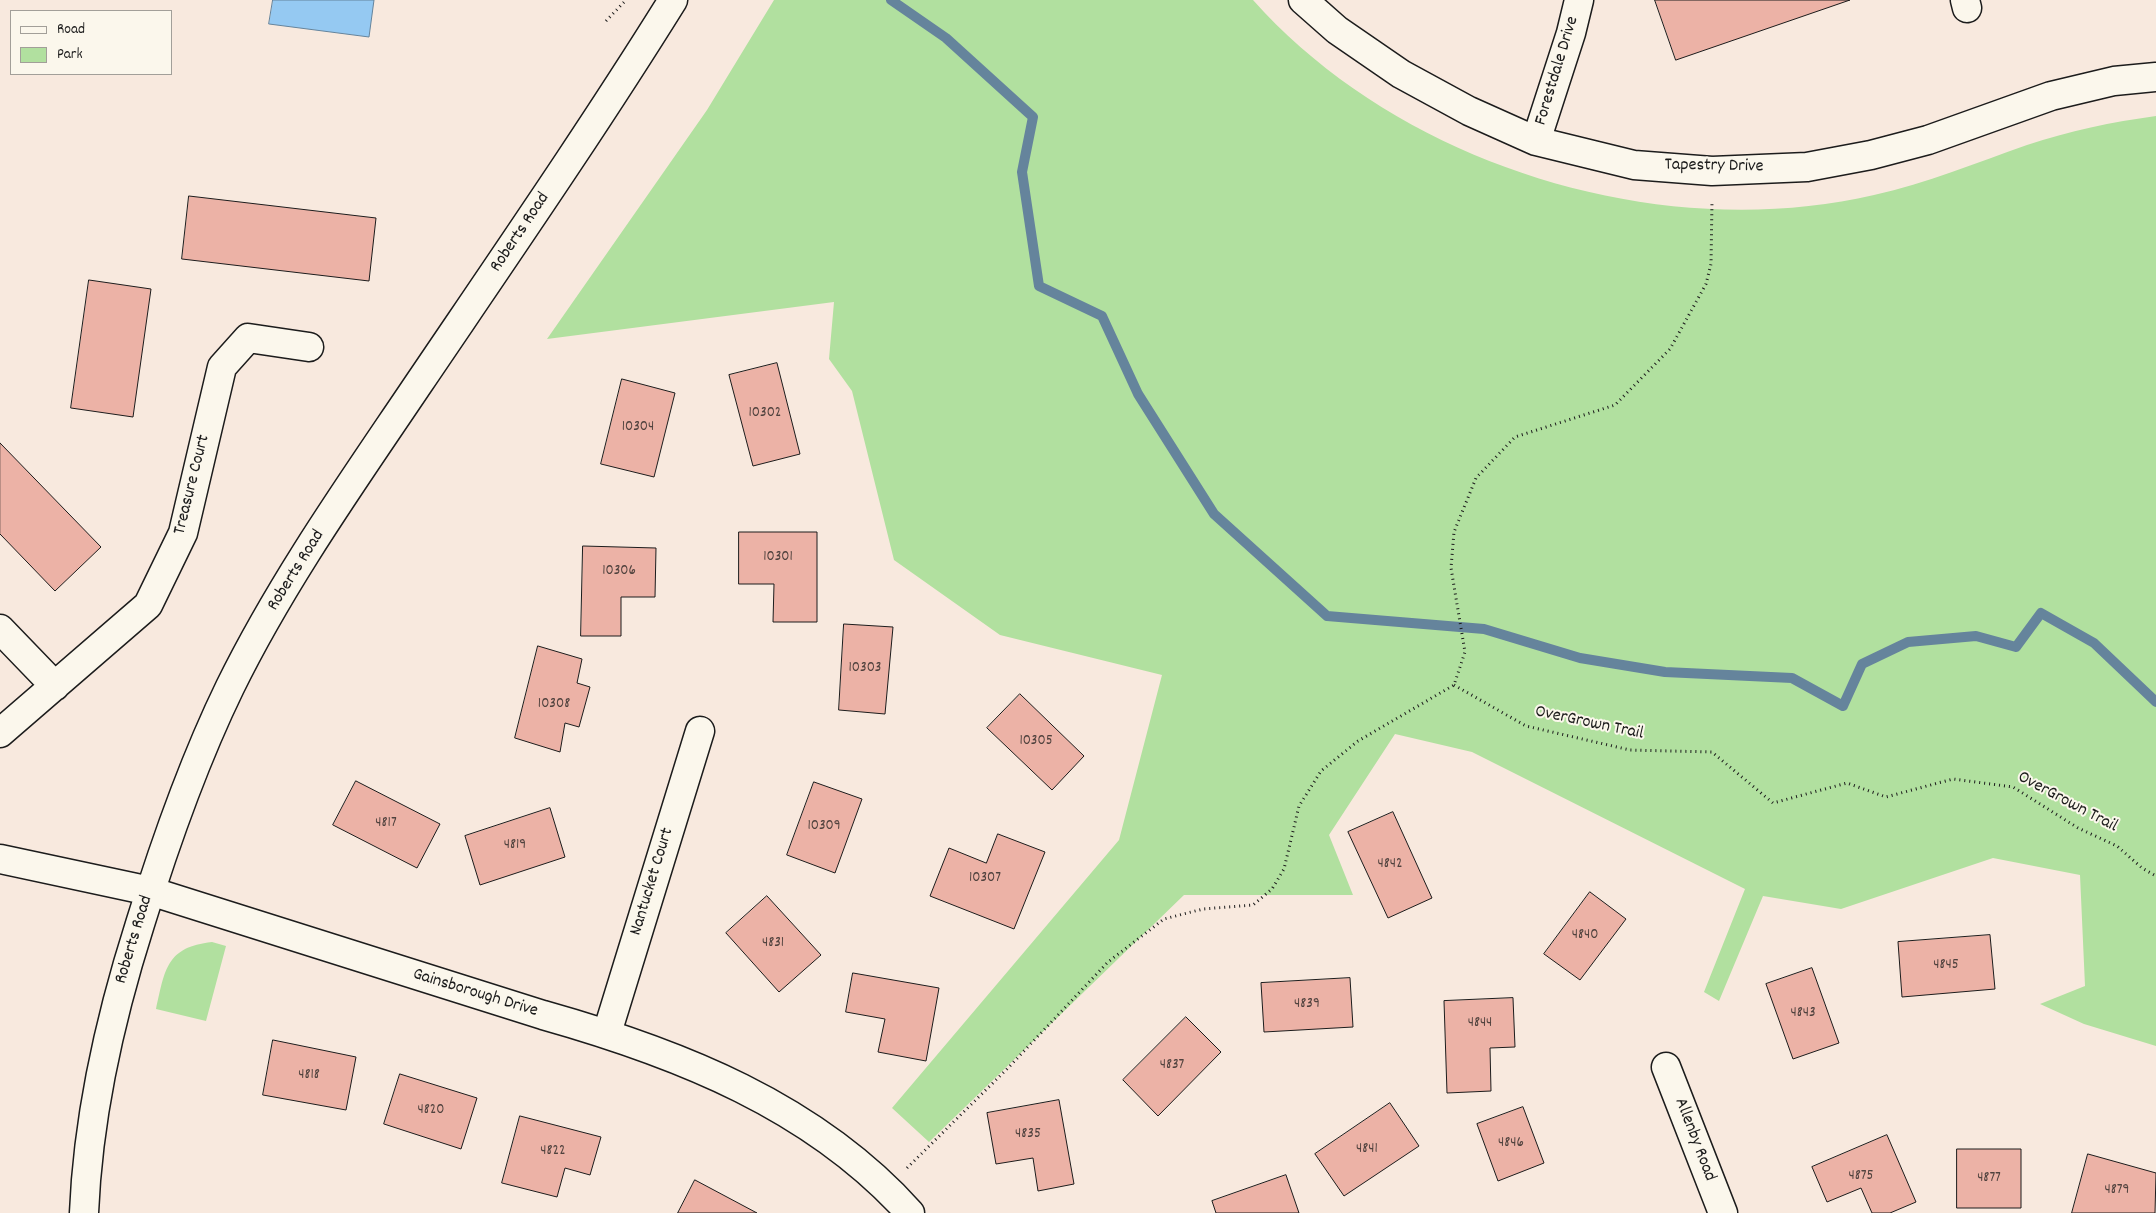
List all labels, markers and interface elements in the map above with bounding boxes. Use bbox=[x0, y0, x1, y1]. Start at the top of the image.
legend bbox=[10, 10, 172, 75]
street label: Forestdale Drive bbox=[1531, 14, 1585, 128]
text: Road bbox=[57, 19, 85, 41]
text: Park bbox=[57, 44, 83, 66]
street label: Tapestry Drive bbox=[1664, 155, 1764, 179]
street label: Roberts Road bbox=[487, 189, 555, 277]
house number: 10302 bbox=[749, 405, 781, 423]
house number: 10304 bbox=[622, 419, 654, 437]
street label: Treasure Court bbox=[170, 433, 216, 537]
street label: Roberts Road bbox=[264, 527, 330, 615]
house number: 10301 bbox=[763, 549, 793, 567]
house number: 10306 bbox=[602, 563, 636, 581]
house number: 10303 bbox=[849, 660, 881, 678]
house number: 10308 bbox=[538, 696, 570, 714]
street label: OverGrown Trail bbox=[1533, 702, 1645, 746]
house number: 10305 bbox=[1019, 733, 1053, 751]
street label: OverGrown Trail bbox=[2013, 768, 2121, 838]
house number: 4817 bbox=[375, 815, 397, 833]
house number: 10309 bbox=[807, 818, 841, 836]
street label: Nantucket Court bbox=[626, 826, 680, 938]
house number: 4819 bbox=[504, 837, 526, 855]
house number: 4842 bbox=[1377, 856, 1403, 874]
house number: 10307 bbox=[969, 870, 1001, 888]
street label: Roberts Road bbox=[111, 893, 159, 987]
house number: 4840 bbox=[1572, 927, 1598, 945]
house number: 4831 bbox=[762, 935, 784, 953]
house number: 4845 bbox=[1933, 957, 1959, 975]
street label: Gainsborough Drive bbox=[410, 965, 540, 1023]
house number: 4839 bbox=[1294, 996, 1320, 1014]
house number: 4843 bbox=[1790, 1005, 1816, 1023]
house number: 4844 bbox=[1468, 1015, 1492, 1033]
house number: 4837 bbox=[1160, 1057, 1184, 1075]
house number: 4818 bbox=[298, 1067, 320, 1085]
street label: Allenby Road bbox=[1668, 1095, 1720, 1185]
house number: 4820 bbox=[418, 1102, 444, 1120]
house number: 4835 bbox=[1015, 1126, 1041, 1144]
house number: 4846 bbox=[1498, 1135, 1524, 1153]
house number: 4841 bbox=[1356, 1141, 1378, 1159]
house number: 4822 bbox=[540, 1143, 566, 1161]
house number: 4875 bbox=[1849, 1168, 1873, 1186]
house number: 4877 bbox=[1977, 1170, 2001, 1188]
house number: 4879 bbox=[2105, 1182, 2129, 1200]

